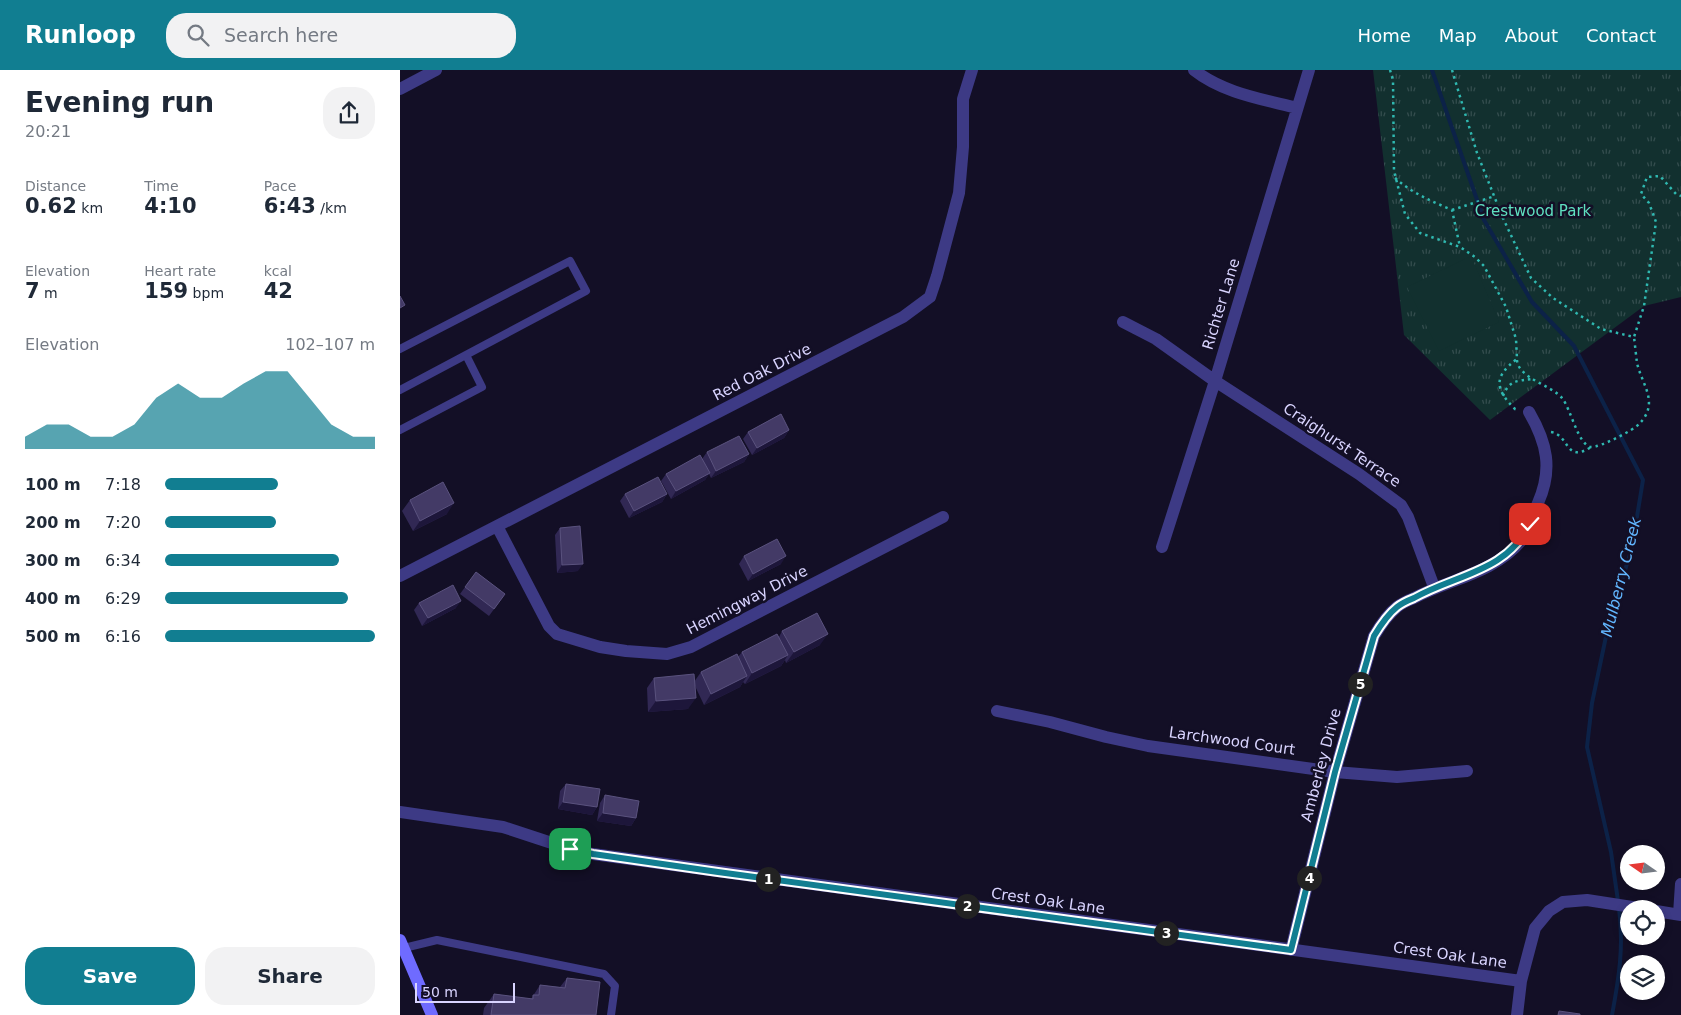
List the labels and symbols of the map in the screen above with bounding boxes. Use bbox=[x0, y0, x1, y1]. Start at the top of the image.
park label: Crestwood Park bbox=[1475, 202, 1592, 220]
street label: Richter Lane bbox=[1199, 256, 1243, 352]
street label: Red Oak Drive bbox=[710, 340, 814, 404]
street label: Craighurst Terrace bbox=[1280, 399, 1404, 491]
pin bbox=[1509, 503, 1551, 545]
water label: Mulberry Creek bbox=[1597, 514, 1645, 639]
street label: Hemingway Drive bbox=[683, 562, 811, 638]
pin: 5 bbox=[1348, 672, 1372, 696]
street label: Amberley Drive bbox=[1297, 706, 1345, 824]
street label: Larchwood Court bbox=[1168, 723, 1296, 759]
pin bbox=[549, 828, 591, 870]
north arrow bbox=[1620, 845, 1665, 890]
pin: 1 bbox=[756, 866, 780, 892]
pin: 4 bbox=[1296, 866, 1322, 890]
street label: Crest Oak Lane bbox=[990, 884, 1106, 918]
pin: 2 bbox=[954, 894, 980, 918]
pin: 3 bbox=[1154, 920, 1178, 946]
street label: Crest Oak Lane bbox=[1392, 938, 1508, 972]
scale bar bbox=[415, 980, 515, 1003]

